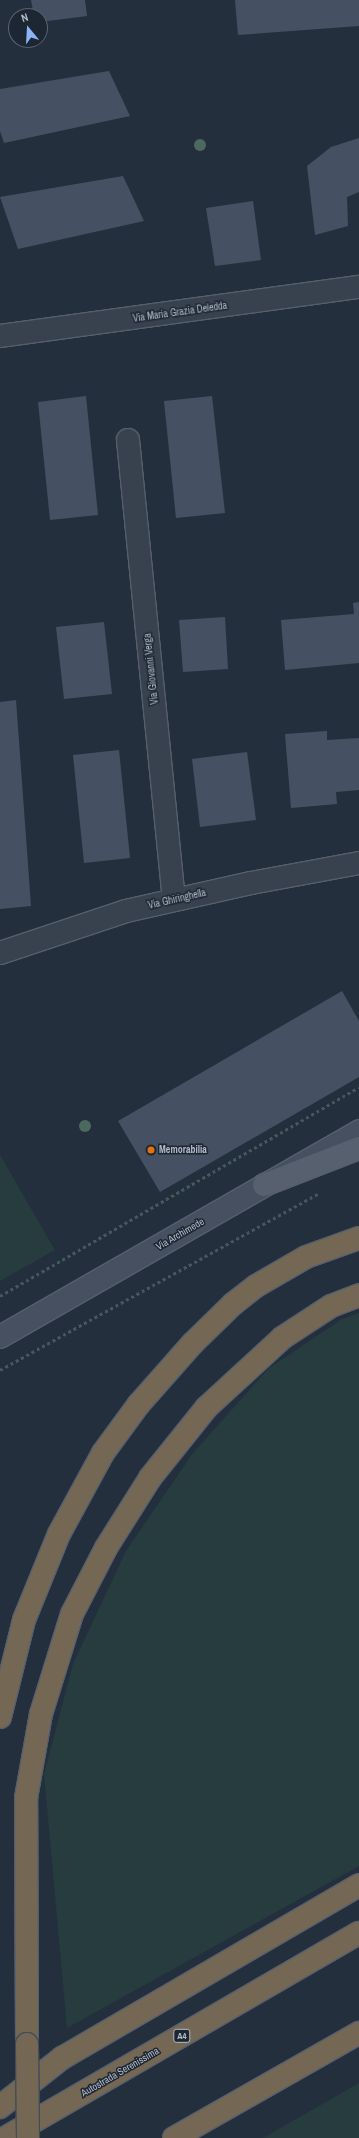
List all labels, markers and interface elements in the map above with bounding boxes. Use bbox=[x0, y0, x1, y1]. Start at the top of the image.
north arrow bbox=[8, 8, 48, 48]
text: N bbox=[19, 10, 30, 25]
street label: Via Maria Grazia Deledda bbox=[132, 299, 228, 325]
street label: Via Giovanni Verga bbox=[141, 633, 161, 705]
street label: Via Ghiringhella bbox=[147, 887, 207, 911]
place label: Memorabilia bbox=[159, 1144, 207, 1156]
marker: Memorabilia bbox=[146, 1145, 156, 1155]
street label: Via Archimede bbox=[154, 1215, 206, 1253]
road number: A4 bbox=[173, 2029, 191, 2043]
street label: Autostrada Serenissima bbox=[79, 2045, 161, 2099]

